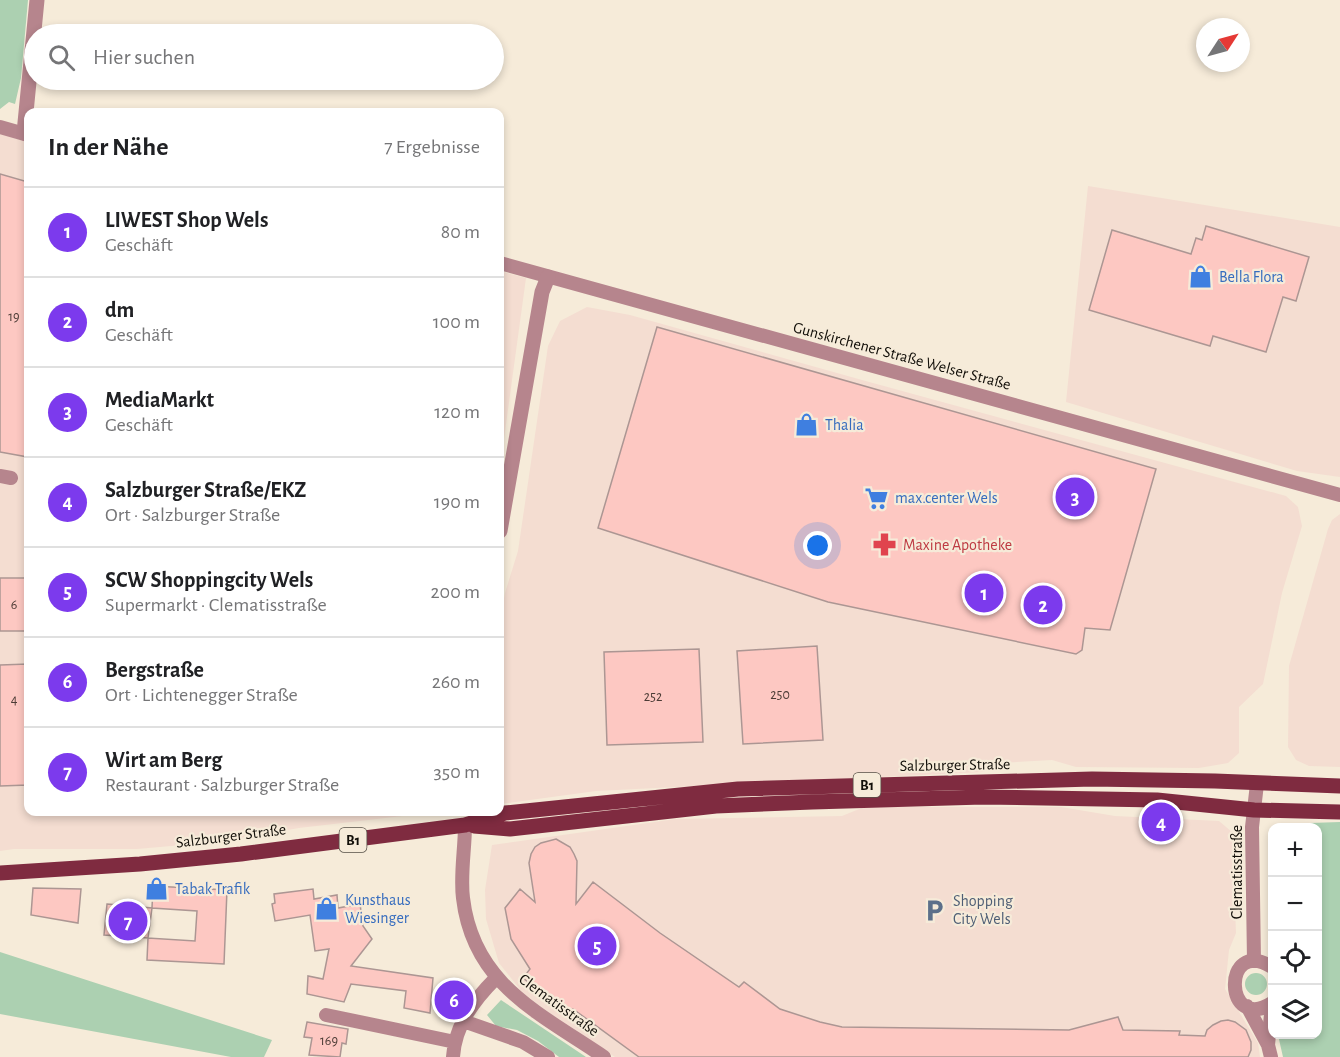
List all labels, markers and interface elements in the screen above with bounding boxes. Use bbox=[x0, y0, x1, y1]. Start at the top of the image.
north arrow bbox=[1196, 18, 1250, 72]
search box bbox=[24, 24, 504, 90]
icon: search bbox=[45, 41, 78, 74]
text: Hier suchen bbox=[93, 46, 195, 68]
text: In der Nähe bbox=[48, 134, 168, 160]
text: 7 Ergebnisse bbox=[384, 137, 480, 157]
text: LIWEST Shop Wels bbox=[105, 209, 268, 231]
text: 1 bbox=[64, 222, 71, 242]
text: 80 m bbox=[441, 222, 480, 242]
text: Geschäft bbox=[105, 235, 173, 255]
shop icon: Bella Flora bbox=[1188, 264, 1214, 290]
place label: Bella Flora bbox=[1219, 269, 1284, 285]
text: dm bbox=[105, 299, 134, 321]
house number: 19 bbox=[8, 310, 20, 324]
text: 2 bbox=[63, 312, 72, 332]
text: 100 m bbox=[433, 312, 480, 332]
street label: Gunskirchener Straße Welser Straße bbox=[792, 319, 1012, 393]
text: Geschäft bbox=[105, 325, 173, 345]
text: MediaMarkt bbox=[105, 389, 214, 411]
text: 3 bbox=[63, 402, 72, 422]
text: 120 m bbox=[434, 402, 480, 422]
shop icon: Thalia bbox=[794, 412, 820, 438]
text: Geschäft bbox=[105, 415, 173, 435]
place label: Thalia bbox=[825, 417, 864, 433]
pin: 3 bbox=[1056, 474, 1094, 520]
text: Salzburger Straße/EKZ bbox=[105, 479, 306, 501]
supermarket icon: max.center Wels bbox=[864, 485, 890, 511]
place label: max.center Wels bbox=[895, 490, 998, 506]
text: 4 bbox=[62, 492, 73, 512]
text: 190 m bbox=[434, 492, 480, 512]
text: Ort · Salzburger Straße bbox=[105, 505, 280, 525]
your location bbox=[803, 531, 832, 560]
pharmacy icon: Maxine Apotheke bbox=[872, 532, 898, 558]
place label: Maxine Apotheke bbox=[903, 537, 1012, 553]
text: SCW Shoppingcity Wels bbox=[105, 569, 313, 591]
pin: 1 bbox=[964, 570, 1004, 616]
text: 5 bbox=[63, 582, 72, 602]
text: 200 m bbox=[430, 582, 480, 602]
pin: 2 bbox=[1024, 582, 1062, 628]
text: Supermarkt · Clematisstraße bbox=[105, 595, 327, 615]
house number: 6 bbox=[11, 598, 17, 612]
text: Bergstraße bbox=[105, 659, 204, 681]
text: 6 bbox=[63, 672, 72, 692]
text: 260 m bbox=[432, 672, 480, 692]
text: Ort · Lichtenegger Straße bbox=[105, 685, 298, 705]
house number: 250 bbox=[770, 688, 790, 702]
house number: 252 bbox=[644, 690, 662, 704]
house number: 4 bbox=[11, 693, 18, 707]
text: Wirt am Berg bbox=[105, 749, 222, 771]
street label: Salzburger Straße bbox=[899, 756, 1011, 774]
text: 7 bbox=[63, 762, 72, 782]
text: 350 m bbox=[434, 762, 480, 782]
road number: B1 bbox=[854, 773, 880, 797]
text: Restaurant · Salzburger Straße bbox=[105, 775, 339, 795]
pin: 4 bbox=[1142, 800, 1180, 844]
street label: Salzburger Straße bbox=[175, 821, 287, 851]
map controls bbox=[1268, 823, 1322, 1039]
button: + bbox=[1268, 823, 1322, 877]
street label: Clematisstraße bbox=[1229, 825, 1245, 919]
road number: B1 bbox=[340, 828, 366, 852]
shop icon: Tabak Trafik bbox=[144, 876, 170, 902]
button: − bbox=[1268, 877, 1322, 931]
place label: Tabak Trafik bbox=[175, 881, 251, 897]
place label: Kunsthaus Wiesinger bbox=[345, 892, 411, 926]
place label: Shopping City Wels bbox=[953, 893, 1013, 928]
shop icon: Kunsthaus Wiesinger bbox=[314, 896, 340, 922]
parking icon: Shopping City Wels bbox=[922, 897, 948, 923]
pin: 7 bbox=[108, 898, 148, 944]
pin: 5 bbox=[578, 924, 616, 968]
button: locate bbox=[1268, 931, 1322, 985]
street label: Clematisstraße bbox=[516, 971, 602, 1039]
pin: 6 bbox=[434, 978, 474, 1022]
button: layers bbox=[1268, 985, 1322, 1039]
house number: 169 bbox=[320, 1034, 338, 1048]

